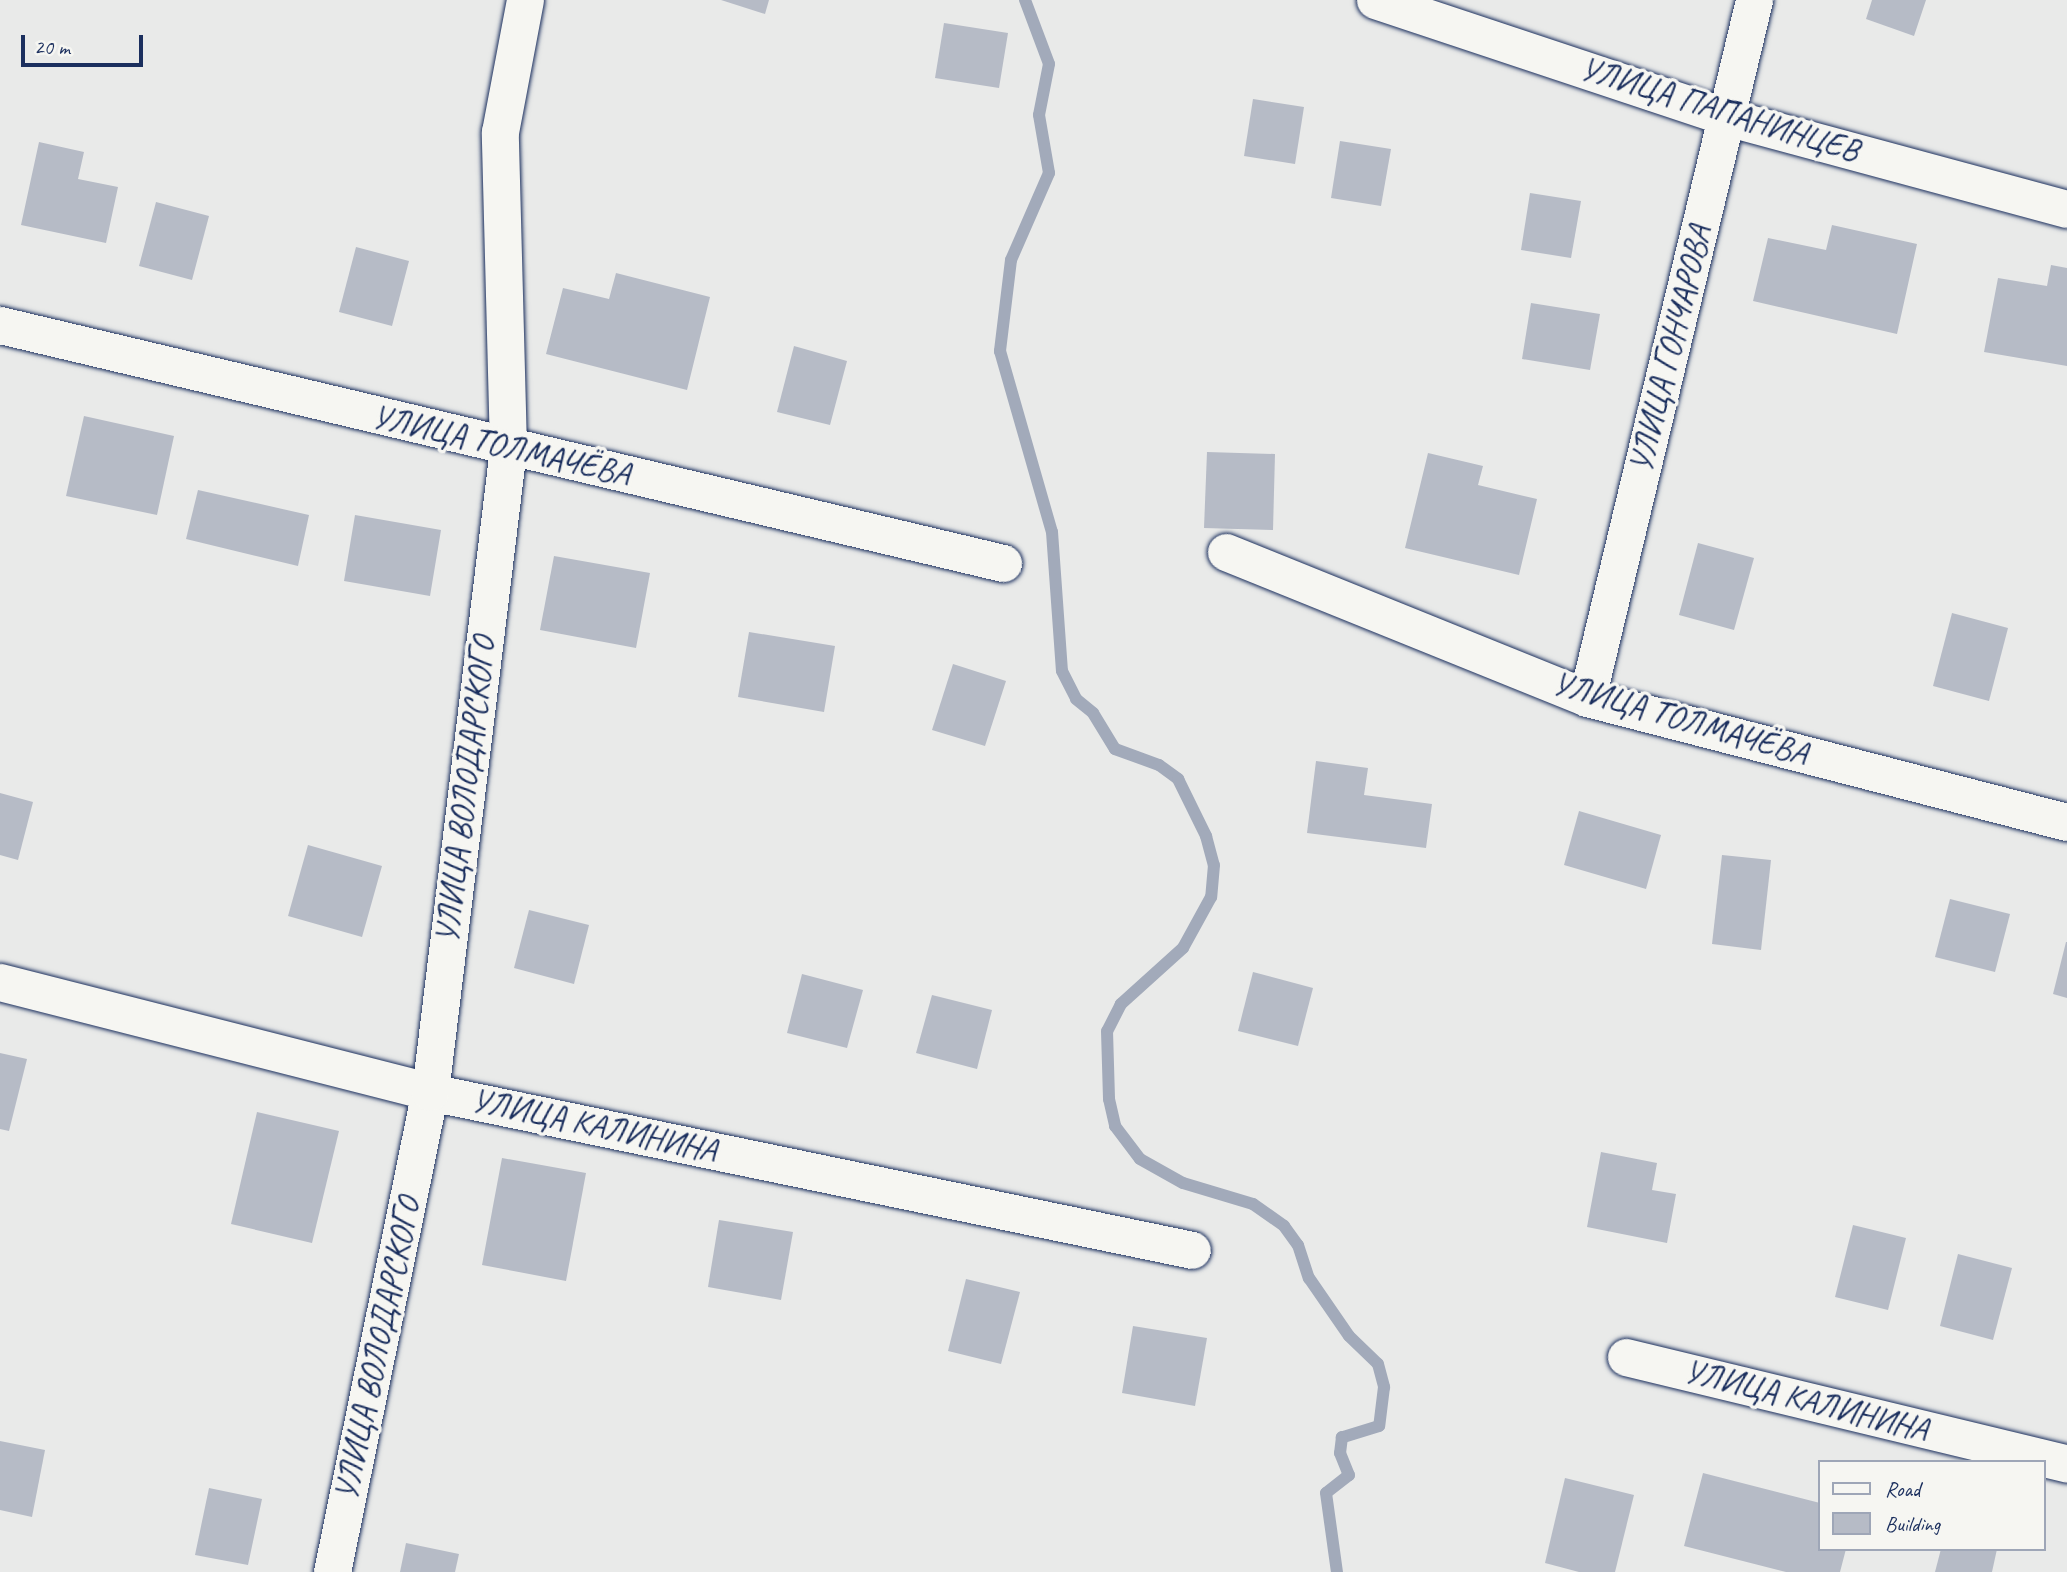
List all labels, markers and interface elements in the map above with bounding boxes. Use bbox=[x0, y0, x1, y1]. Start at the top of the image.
scale bar bbox=[24, 21, 147, 65]
text: 20 m bbox=[34, 34, 70, 60]
street label: УЛИЦА ПАПАНИНЦЕВ bbox=[1575, 49, 1863, 171]
street label: УЛИЦА ГОНЧАРОВА bbox=[1621, 223, 1721, 475]
street label: УЛИЦА ТОЛМАЧЁВА bbox=[369, 397, 633, 495]
street label: УЛИЦА ВОЛОДАРСКОГО bbox=[428, 635, 504, 945]
street label: УЛИЦА ТОЛМАЧЁВА bbox=[1549, 664, 1811, 774]
street label: УЛИЦА КАЛИНИНА bbox=[468, 1081, 720, 1171]
street label: УЛИЦА ВОЛОДАРСКОГО bbox=[327, 1195, 429, 1503]
street label: УЛИЦА КАЛИНИНА bbox=[1681, 1352, 1931, 1450]
legend bbox=[1818, 1460, 2046, 1551]
text: Road bbox=[1885, 1476, 1920, 1502]
text: Building bbox=[1885, 1511, 1940, 1537]

